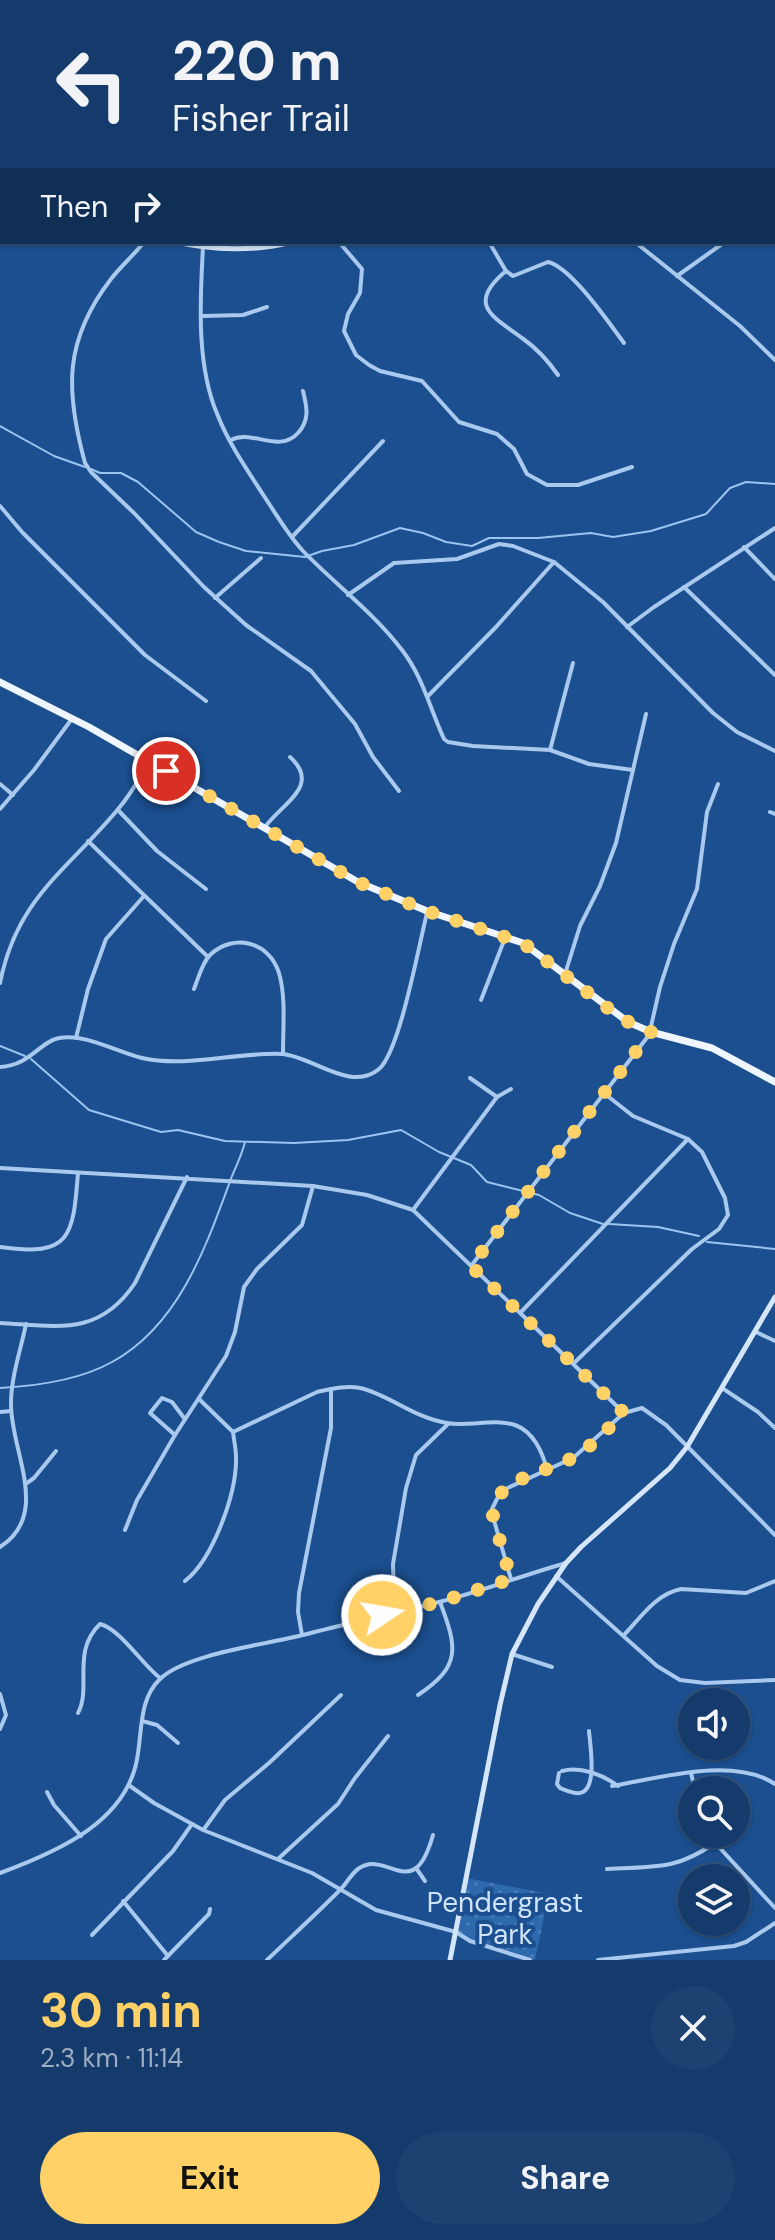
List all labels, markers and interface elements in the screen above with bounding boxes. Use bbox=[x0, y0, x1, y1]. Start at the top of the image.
text: 220 m bbox=[172, 24, 342, 97]
icon: left bbox=[40, 32, 144, 136]
text: Fisher Trail bbox=[172, 95, 350, 142]
icon: right bbox=[124, 184, 168, 228]
text: Then bbox=[40, 187, 108, 226]
pin bbox=[132, 737, 200, 805]
icon: arrive bbox=[144, 749, 188, 793]
position arrow bbox=[340, 1573, 424, 1657]
map controls bbox=[678, 1688, 750, 1936]
button: sound bbox=[678, 1688, 750, 1760]
button: search bbox=[678, 1776, 750, 1848]
button: layers bbox=[678, 1864, 750, 1936]
park label: Pendergrast Park bbox=[427, 1884, 583, 1953]
text: 30 min bbox=[40, 1979, 202, 2042]
button: close bbox=[651, 1986, 735, 2070]
text: 2.3 km · 11:14 bbox=[40, 2041, 183, 2075]
button: Exit bbox=[40, 2132, 380, 2224]
button: Share bbox=[396, 2132, 735, 2224]

